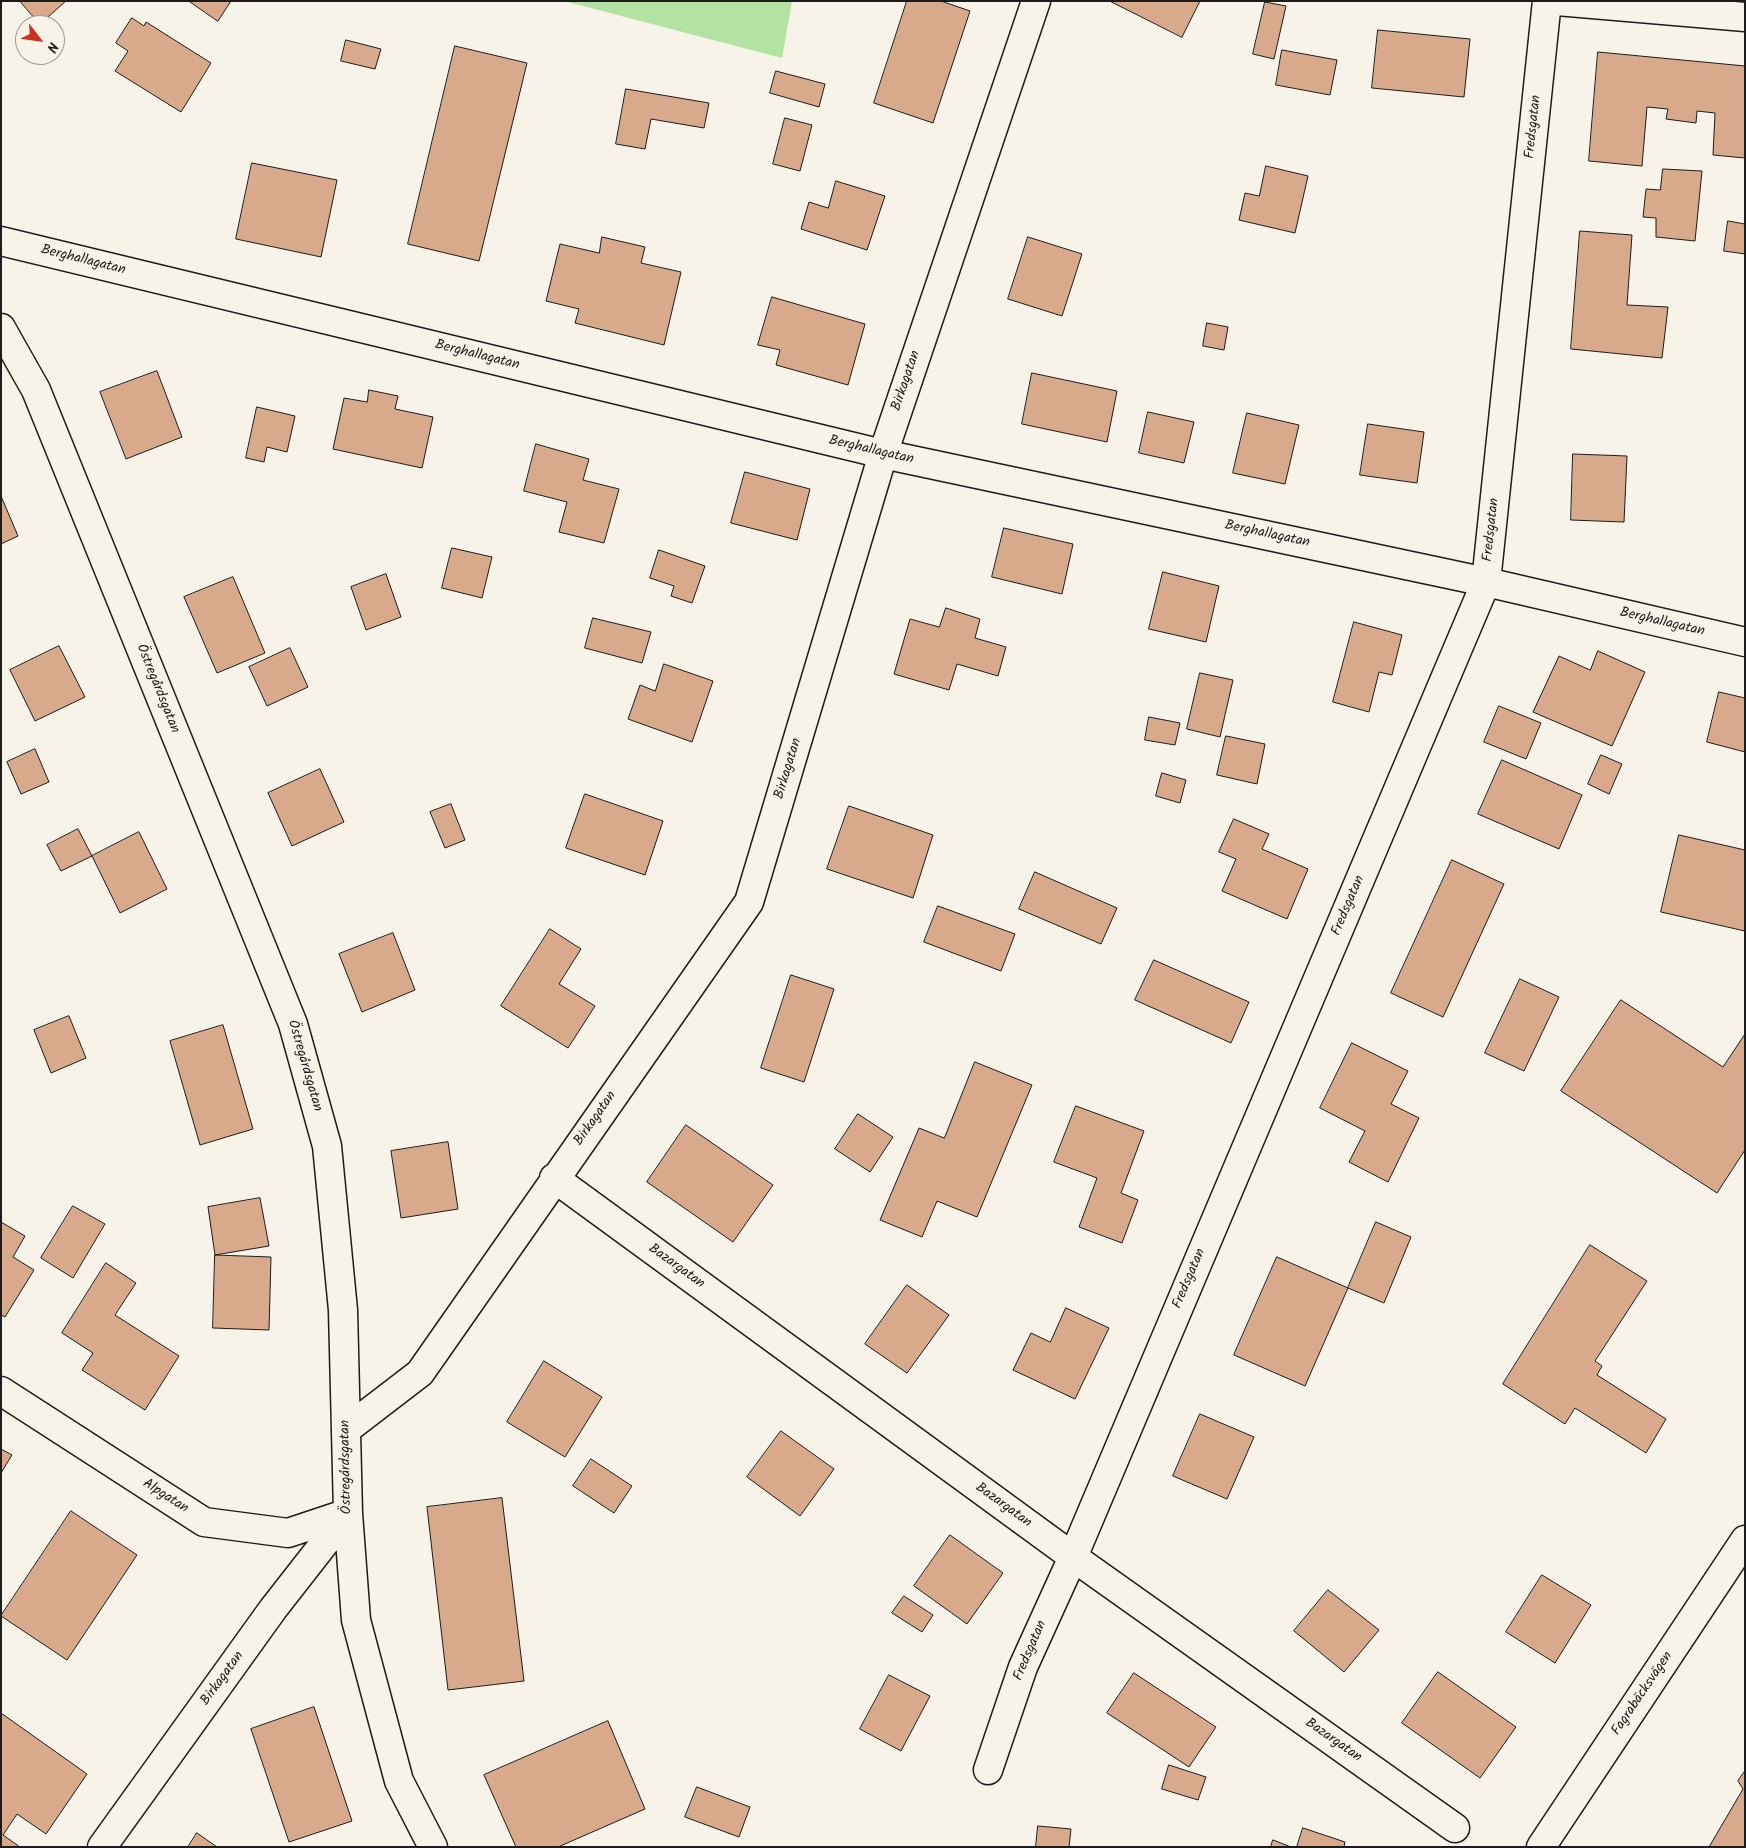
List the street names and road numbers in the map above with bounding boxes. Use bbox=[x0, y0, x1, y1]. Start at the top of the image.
street label: Fredsgatan bbox=[1522, 94, 1546, 160]
street label: Berghallagatan bbox=[39, 242, 127, 280]
street label: Berghallagatan bbox=[433, 337, 521, 375]
street label: Birkagatan bbox=[889, 349, 925, 413]
street label: Berghallagatan bbox=[827, 433, 915, 469]
street label: Fredsgatan bbox=[1480, 497, 1504, 563]
street label: Berghallagatan bbox=[1223, 518, 1311, 552]
street label: Berghallagatan bbox=[1618, 605, 1706, 641]
street label: Östregårdsgatan bbox=[132, 642, 182, 736]
street label: Birkagatan bbox=[772, 737, 806, 801]
street label: Fredsgatan bbox=[1329, 873, 1369, 939]
street label: Östregårdsgatan bbox=[283, 1018, 325, 1114]
street label: Birkagatan bbox=[571, 1089, 621, 1149]
street label: Bazargatan bbox=[645, 1241, 707, 1293]
street label: Fredsgatan bbox=[1170, 1246, 1210, 1312]
street label: Östregårdsgatan bbox=[338, 1420, 356, 1514]
street label: Alpgatan bbox=[139, 1476, 191, 1518]
street label: Bazargatan bbox=[972, 1480, 1034, 1532]
street label: Fredsgatan bbox=[1011, 1618, 1051, 1684]
street label: Birkagatan bbox=[198, 1649, 248, 1709]
street label: Fagrabäcksvägen bbox=[1609, 1649, 1677, 1739]
street label: Bazargatan bbox=[1301, 1715, 1365, 1767]

